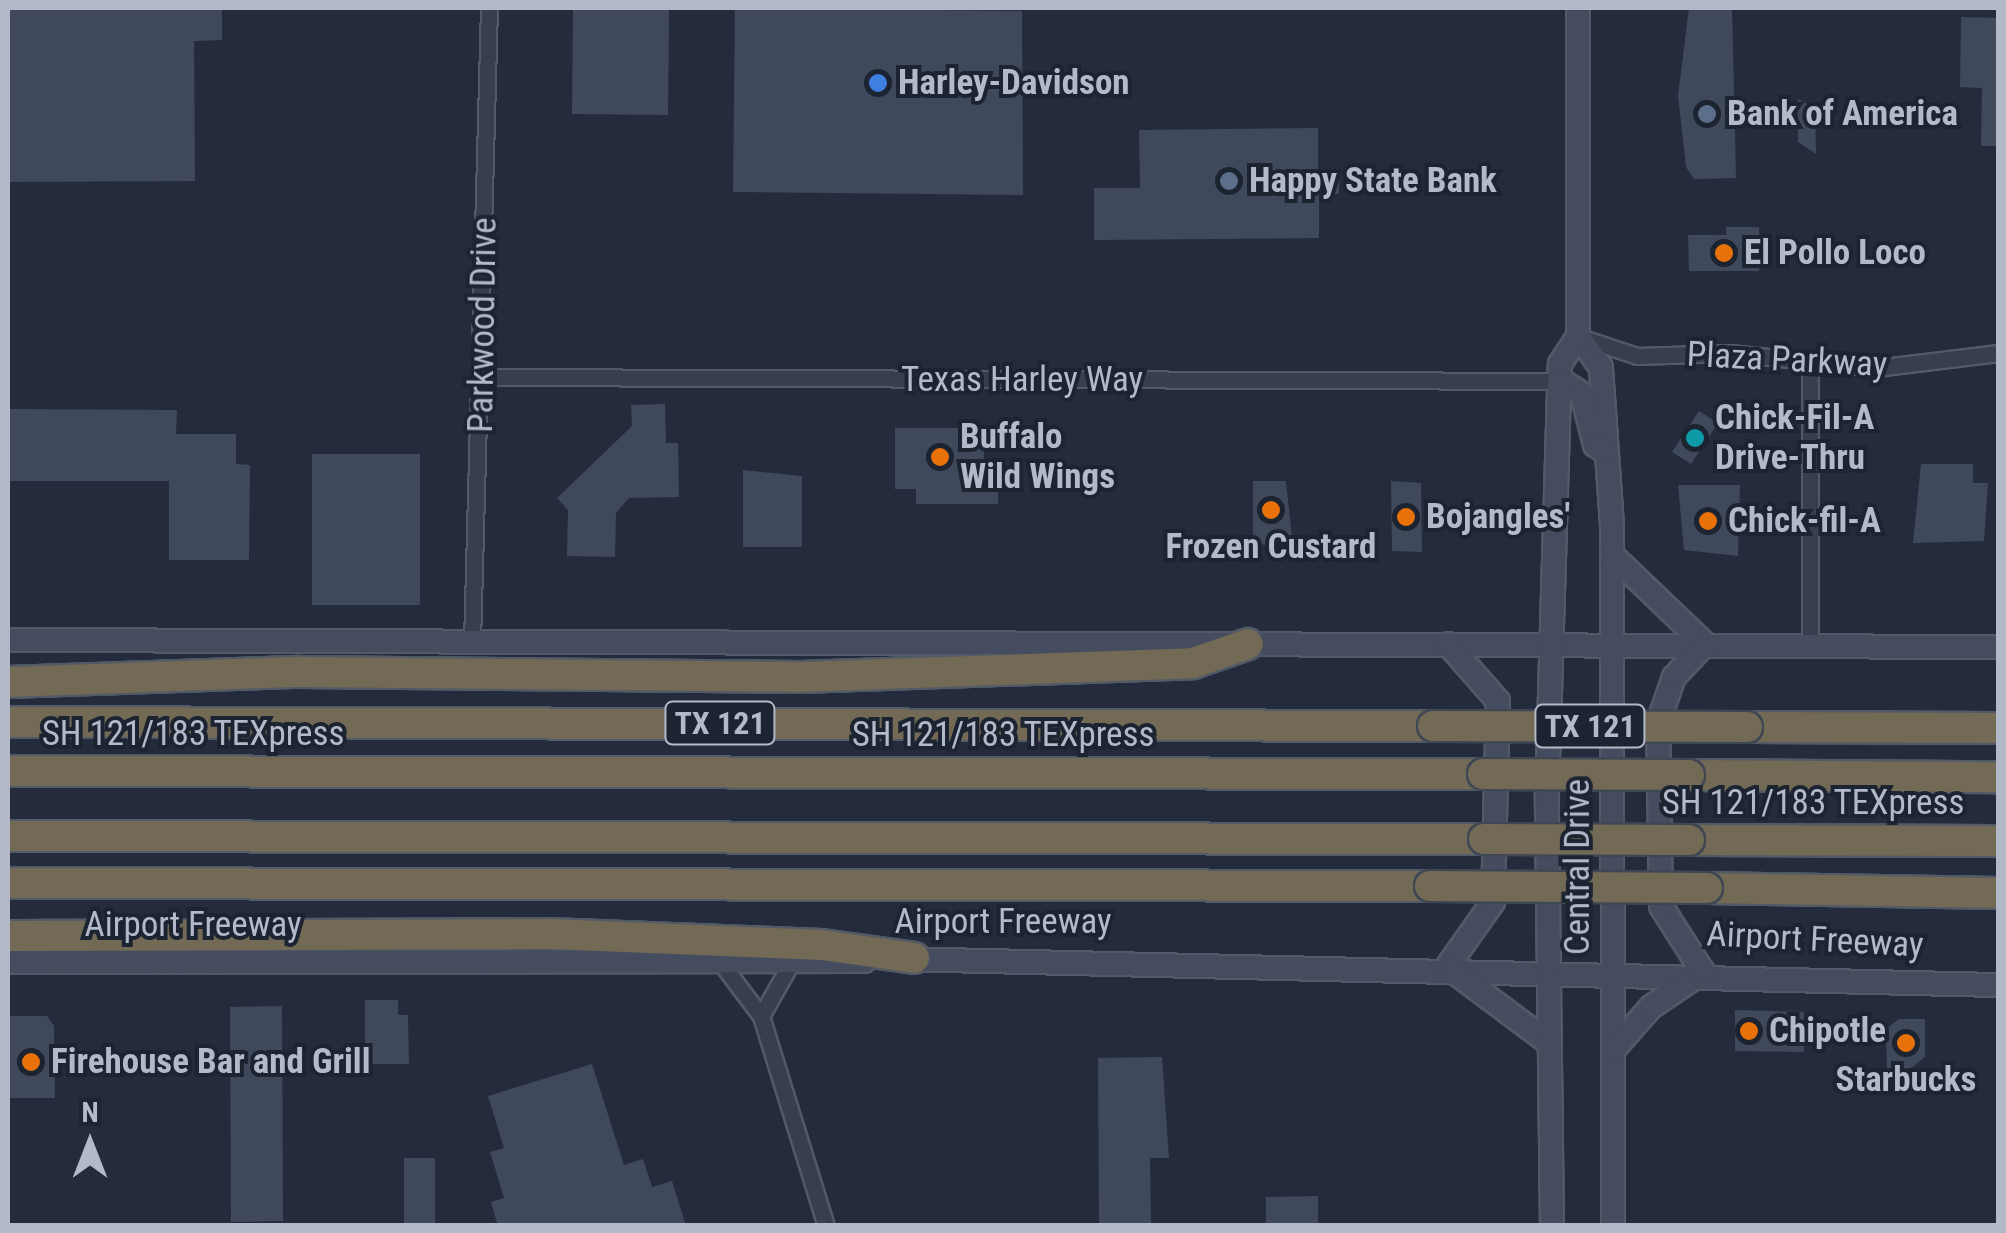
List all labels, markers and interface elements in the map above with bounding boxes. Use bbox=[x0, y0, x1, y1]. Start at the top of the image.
place label: Harley-Davidson bbox=[898, 62, 1130, 104]
marker: Harley-Davidson bbox=[867, 72, 889, 94]
place label: Bank of America bbox=[1727, 93, 1958, 135]
marker: Bank of America bbox=[1696, 103, 1718, 125]
place label: Happy State Bank bbox=[1249, 160, 1497, 202]
marker: Happy State Bank bbox=[1218, 170, 1240, 192]
street label: Parkwood Drive bbox=[460, 217, 506, 433]
place label: El Pollo Loco bbox=[1744, 232, 1926, 274]
marker: El Pollo Loco bbox=[1713, 242, 1735, 264]
street label: Plaza Parkway bbox=[1686, 334, 1888, 386]
street label: Texas Harley Way bbox=[901, 359, 1143, 401]
place label: Chick-Fil-A Drive-Thru bbox=[1715, 397, 1874, 479]
place label: Buffalo Wild Wings bbox=[960, 416, 1115, 498]
marker: Chick-Fil-A Drive-Thru bbox=[1684, 427, 1706, 449]
marker: Buffalo Wild Wings bbox=[929, 446, 951, 468]
place label: Bojangles' bbox=[1426, 496, 1570, 538]
marker: Frozen Custard bbox=[1260, 499, 1282, 521]
place label: Chick-fil-A bbox=[1728, 500, 1881, 542]
marker: Bojangles' bbox=[1395, 506, 1417, 528]
marker: Chick-fil-A bbox=[1697, 510, 1719, 532]
place label: Frozen Custard bbox=[1166, 526, 1376, 568]
road number: TX 121 bbox=[662, 696, 778, 750]
road number: TX 121 bbox=[1532, 699, 1648, 753]
street label: SH 121/183 TEXpress bbox=[41, 713, 345, 755]
street label: SH 121/183 TEXpress bbox=[851, 714, 1155, 756]
street label: Central Drive bbox=[1557, 779, 1599, 955]
street label: SH 121/183 TEXpress bbox=[1661, 782, 1965, 824]
street label: Airport Freeway bbox=[895, 901, 1111, 943]
street label: Airport Freeway bbox=[85, 904, 301, 946]
street label: Airport Freeway bbox=[1706, 913, 1924, 967]
place label: Chipotle bbox=[1769, 1010, 1886, 1052]
marker: Chipotle bbox=[1738, 1020, 1760, 1042]
marker: Starbucks bbox=[1895, 1032, 1917, 1054]
place label: Firehouse Bar and Grill bbox=[51, 1041, 370, 1083]
marker: Firehouse Bar and Grill bbox=[20, 1051, 42, 1073]
place label: Starbucks bbox=[1836, 1059, 1976, 1101]
north arrow bbox=[40, 1093, 140, 1193]
text: N bbox=[81, 1096, 99, 1129]

